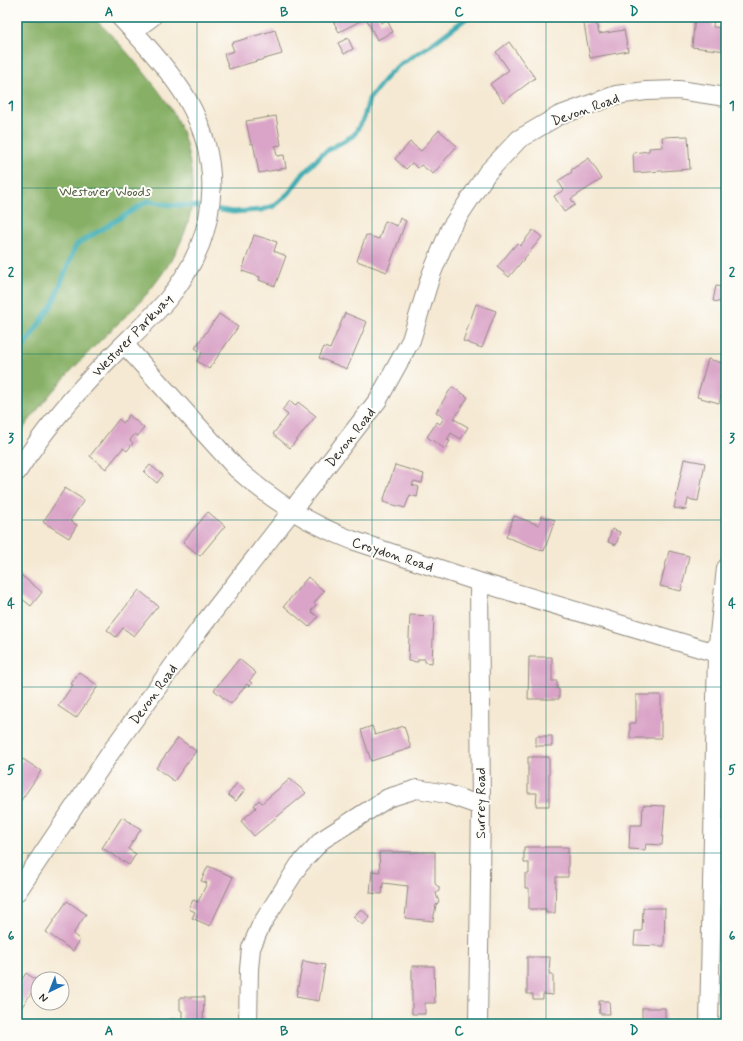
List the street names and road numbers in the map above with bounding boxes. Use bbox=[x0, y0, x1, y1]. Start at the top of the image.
street label: Devon Road bbox=[549, 89, 622, 131]
street label: Westover Parkway bbox=[89, 290, 177, 381]
street label: Devon Road bbox=[322, 404, 380, 471]
street label: Croydon Road bbox=[350, 533, 436, 577]
street label: Devon Road bbox=[126, 661, 182, 729]
street label: Surrey Road bbox=[472, 767, 490, 839]

